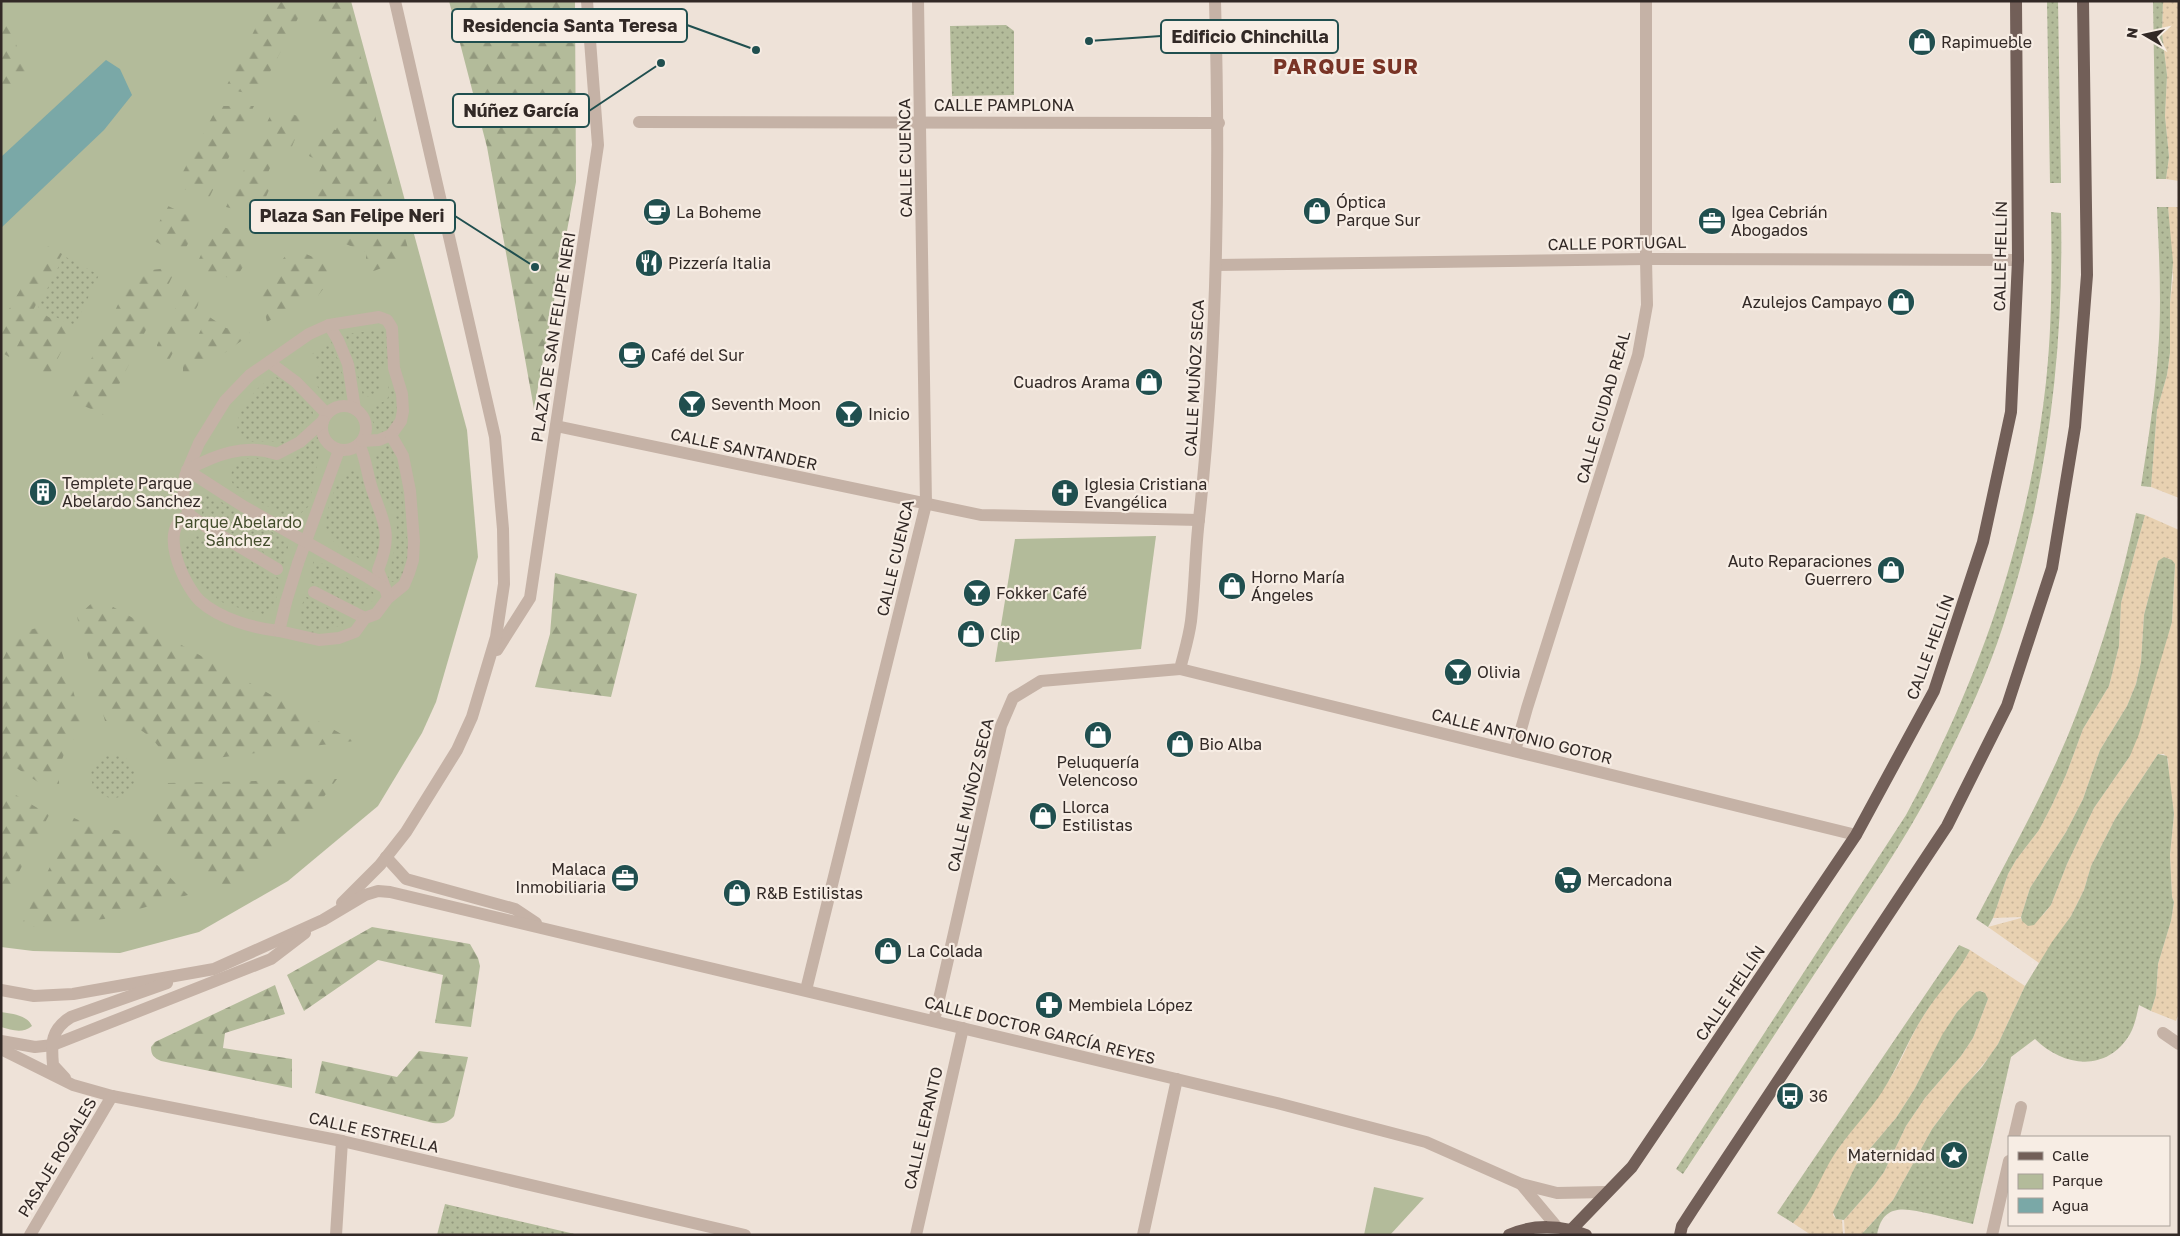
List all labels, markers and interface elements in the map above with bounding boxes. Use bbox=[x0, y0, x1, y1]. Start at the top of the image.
callout: Residencia Santa Teresa bbox=[452, 9, 687, 42]
north arrow bbox=[2120, 10, 2170, 60]
text: Residencia Santa Teresa bbox=[463, 14, 677, 36]
callout: Edificio Chinchilla bbox=[1161, 20, 1338, 53]
text: Edificio Chinchilla bbox=[1171, 25, 1329, 47]
text: N bbox=[2122, 26, 2141, 39]
shop icon: Rapimueble bbox=[1907, 27, 1937, 57]
place label: Rapimueble bbox=[1941, 32, 2032, 52]
district label: PARQUE SUR bbox=[1273, 53, 1419, 79]
callout: Núñez García bbox=[453, 94, 589, 127]
street label: CALLE PAMPLONA bbox=[934, 95, 1075, 115]
street label: CALLE CUENCA bbox=[894, 98, 916, 218]
text: Núñez García bbox=[463, 99, 579, 121]
place label: Óptica Parque Sur bbox=[1336, 192, 1420, 230]
shop icon: Óptica Parque Sur bbox=[1302, 196, 1332, 226]
cafe icon: La Boheme bbox=[642, 197, 672, 227]
callout: Plaza San Felipe Neri bbox=[250, 200, 455, 233]
street label: CALLE HELLÍN bbox=[1989, 201, 2011, 311]
place label: La Boheme bbox=[676, 202, 761, 222]
place label: Igea Cebrián Abogados bbox=[1731, 202, 1828, 240]
text: Plaza San Felipe Neri bbox=[259, 204, 445, 226]
office icon: Igea Cebrián Abogados bbox=[1697, 206, 1727, 236]
street label: PLAZA DE SAN FELIPE NERI bbox=[526, 230, 580, 444]
street label: CALLE PORTUGAL bbox=[1547, 232, 1687, 254]
restaurant icon: Pizzería Italia bbox=[634, 248, 664, 278]
place label: Pizzería Italia bbox=[668, 253, 771, 273]
shop icon: Azulejos Campayo bbox=[1886, 287, 1916, 317]
place label: Azulejos Campayo bbox=[1742, 292, 1882, 312]
street label: CALLE MUÑOZ SECA bbox=[1180, 299, 1208, 457]
street label: CALLE CIUDAD REAL bbox=[1572, 328, 1634, 486]
cafe icon: Café del Sur bbox=[617, 340, 647, 370]
place label: Café del Sur bbox=[651, 345, 744, 365]
shop icon: Cuadros Arama bbox=[1134, 367, 1164, 397]
place label: Cuadros Arama bbox=[1013, 372, 1130, 392]
bar icon: Seventh Moon bbox=[677, 389, 707, 419]
place label: Seventh Moon bbox=[711, 394, 821, 414]
bar icon: Inicio bbox=[834, 399, 864, 429]
place label: Inicio bbox=[868, 404, 910, 424]
street label: CALLE SANTANDER bbox=[669, 424, 819, 474]
place label: Templete Parque Abelardo Sanchez bbox=[62, 473, 201, 511]
place label: Iglesia Cristiana Evangélica bbox=[1084, 474, 1207, 512]
building icon: Templete Parque Abelardo Sanchez bbox=[28, 477, 58, 507]
church icon: Iglesia Cristiana Evangélica bbox=[1050, 478, 1080, 508]
street label: CALLE CUENCA bbox=[872, 497, 918, 618]
park label: Parque Abelardo Sánchez bbox=[174, 512, 302, 550]
place label: Auto Reparaciones Guerrero bbox=[1728, 551, 1872, 589]
shop icon: Auto Reparaciones Guerrero bbox=[1876, 555, 1906, 585]
place label: Horno María Ángeles bbox=[1251, 567, 1345, 605]
shop icon: Horno María Ángeles bbox=[1217, 571, 1247, 601]
bar icon: Fokker Café bbox=[962, 578, 992, 608]
place label: Fokker Café bbox=[996, 583, 1087, 603]
street label: CALLE HELLÍN bbox=[1902, 592, 1958, 702]
shop icon: Clip bbox=[956, 619, 986, 649]
place label: Clip bbox=[990, 624, 1020, 644]
bar icon: Olivia bbox=[1443, 657, 1473, 687]
place label: Olivia bbox=[1477, 662, 1521, 682]
street label: CALLE ANTONIO GOTOR bbox=[1429, 704, 1615, 768]
street label: CALLE MUÑOZ SECA bbox=[943, 716, 998, 874]
shop icon: Peluquería Velencoso bbox=[1083, 720, 1113, 750]
shop icon: Bio Alba bbox=[1165, 729, 1195, 759]
place label: Bio Alba bbox=[1199, 734, 1262, 754]
place label: Peluquería Velencoso bbox=[1057, 752, 1139, 790]
place label: Llorca Estilistas bbox=[1062, 797, 1133, 835]
shop icon: Llorca Estilistas bbox=[1028, 801, 1058, 831]
place label: Malaca Inmobiliaria bbox=[515, 859, 606, 897]
office icon: Malaca Inmobiliaria bbox=[610, 863, 640, 893]
supermarket icon: Mercadona bbox=[1553, 865, 1583, 895]
place label: Mercadona bbox=[1587, 870, 1672, 890]
shop icon: R&B Estilistas bbox=[722, 878, 752, 908]
place label: R&B Estilistas bbox=[756, 883, 863, 903]
shop icon: La Colada bbox=[873, 936, 903, 966]
place label: La Colada bbox=[907, 941, 983, 961]
street label: CALLE HELLÍN bbox=[1691, 942, 1769, 1044]
pharmacy icon: Membiela López bbox=[1034, 990, 1064, 1020]
street label: CALLE DOCTOR GARCÍA REYES bbox=[922, 992, 1158, 1068]
place label: Membiela López bbox=[1068, 995, 1193, 1015]
street label: CALLE LEPANTO bbox=[899, 1065, 947, 1191]
bus stop icon: 36 bbox=[1775, 1081, 1805, 1111]
place label: 36 bbox=[1809, 1086, 1828, 1106]
street label: PASAJE ROSALES bbox=[13, 1094, 101, 1220]
street label: CALLE ESTRELLA bbox=[307, 1107, 441, 1157]
legend bbox=[2008, 1136, 2170, 1226]
place icon: Maternidad bbox=[1939, 1140, 1969, 1170]
place label: Maternidad bbox=[1848, 1145, 1935, 1165]
text: Calle bbox=[2052, 1146, 2089, 1164]
text: Parque bbox=[2052, 1171, 2103, 1189]
text: Agua bbox=[2052, 1196, 2089, 1214]

